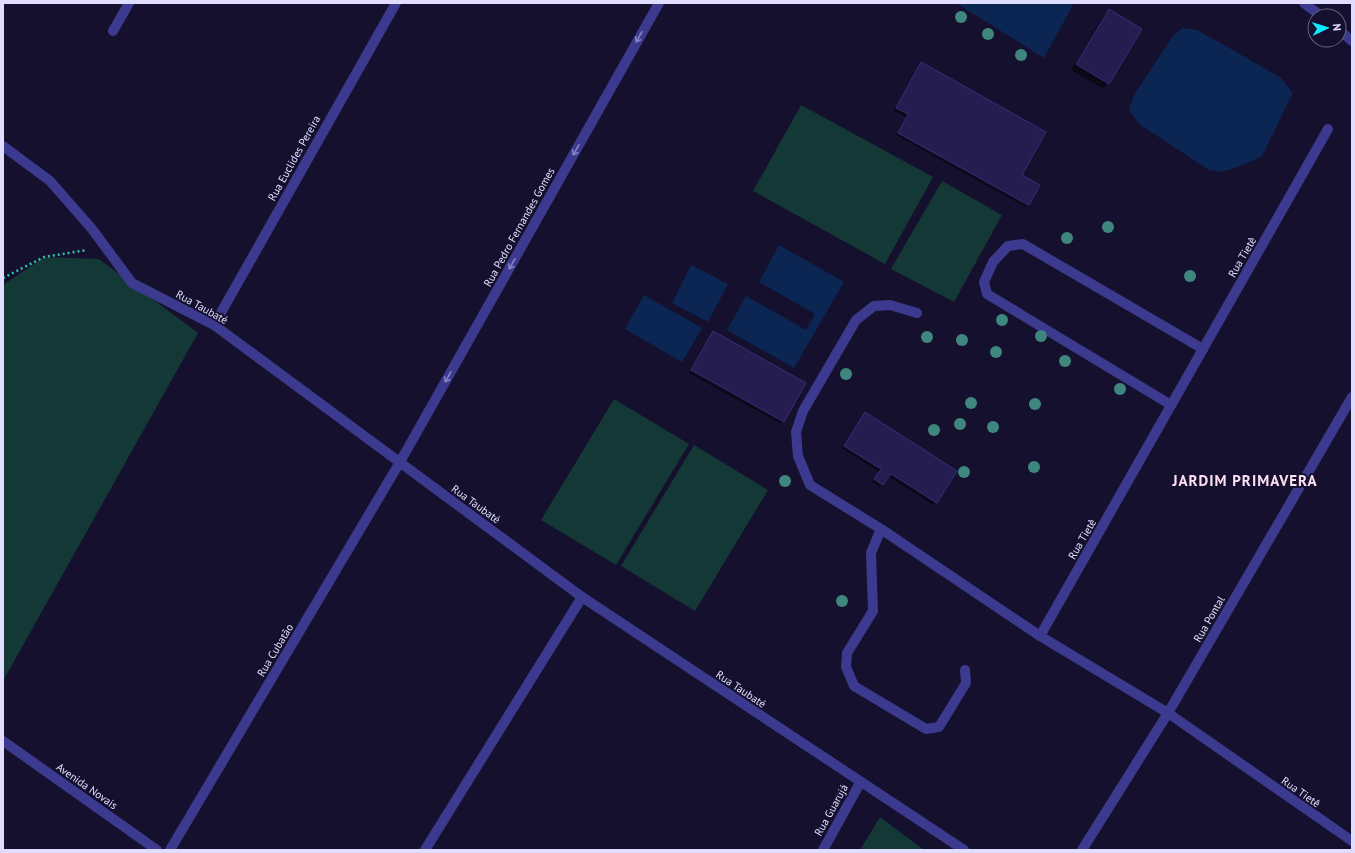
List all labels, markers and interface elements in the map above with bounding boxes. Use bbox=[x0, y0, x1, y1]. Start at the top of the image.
north arrow bbox=[1307, 8, 1347, 48]
text: N bbox=[1330, 23, 1344, 31]
one-way arrow bbox=[635, 31, 643, 43]
street label: Rua Euclides Pereira bbox=[265, 113, 323, 203]
one-way arrow bbox=[571, 144, 579, 156]
street label: Rua Pedro Fernandes Gomes bbox=[480, 165, 558, 289]
street label: Rua Tietê bbox=[1225, 234, 1259, 280]
one-way arrow bbox=[507, 257, 515, 269]
street label: Rua Taubaté bbox=[174, 287, 231, 327]
one-way arrow bbox=[444, 371, 451, 383]
district label: JARDIM PRIMAVERA bbox=[1171, 471, 1318, 490]
street label: Rua Taubaté bbox=[449, 481, 504, 527]
street label: Rua Tietê bbox=[1065, 516, 1099, 562]
street label: Rua Pontal bbox=[1190, 593, 1228, 645]
street label: Rua Cubatão bbox=[254, 621, 296, 679]
street label: Rua Taubaté bbox=[713, 667, 769, 711]
street label: Avenida Novais bbox=[54, 760, 121, 812]
street label: Rua Tietê bbox=[1279, 774, 1323, 811]
street label: Rua Guarujá bbox=[811, 782, 851, 838]

